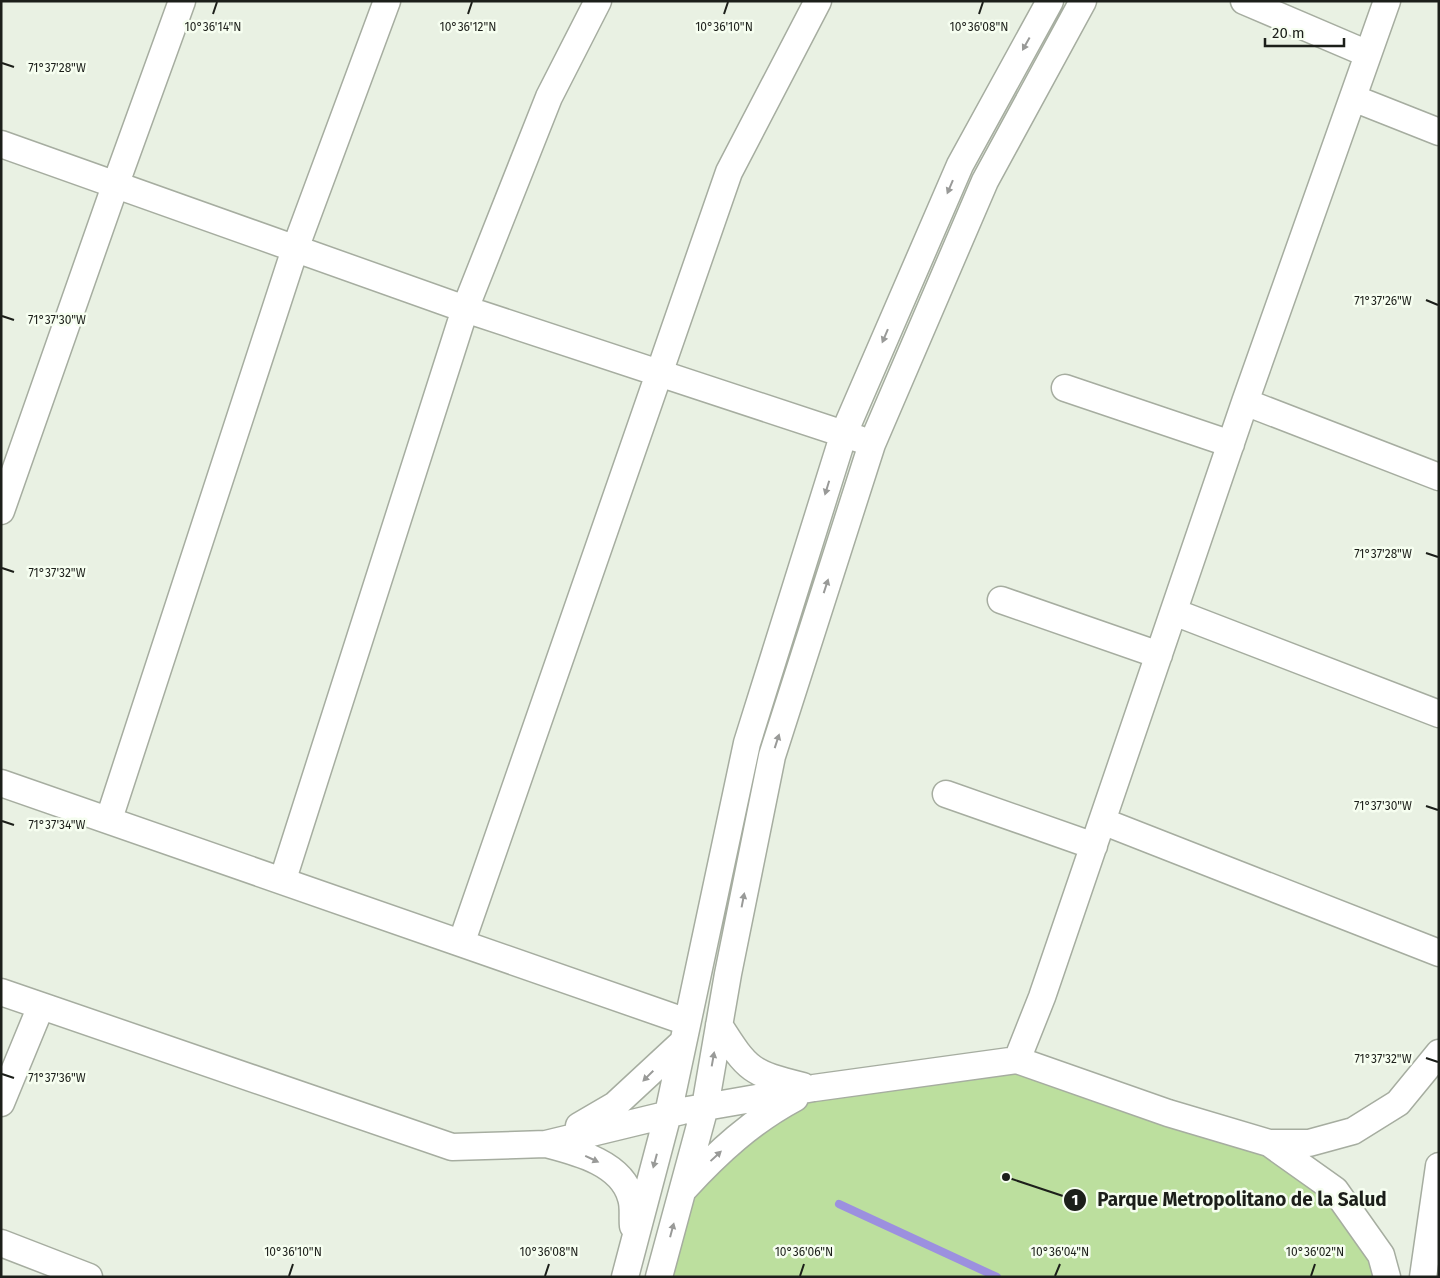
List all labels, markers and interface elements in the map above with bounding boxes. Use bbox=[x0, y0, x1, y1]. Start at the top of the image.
scale bar bbox=[1265, 15, 1344, 47]
text: 10°36'14"N bbox=[185, 20, 241, 34]
text: 10°36'12"N bbox=[439, 20, 497, 34]
text: 10°36'10"N bbox=[695, 20, 753, 34]
text: 10°36'08"N bbox=[950, 20, 1008, 34]
text: 20 m bbox=[1272, 24, 1305, 42]
one-way arrow bbox=[1022, 37, 1031, 51]
text: 71°37'28"W bbox=[28, 61, 86, 75]
one-way arrow bbox=[946, 180, 954, 194]
text: 71°37'26"W bbox=[1354, 294, 1412, 308]
text: 71°37'30"W bbox=[28, 313, 86, 327]
one-way arrow bbox=[881, 329, 889, 343]
one-way arrow bbox=[822, 480, 830, 495]
text: 71°37'28"W bbox=[1354, 547, 1412, 561]
text: 71°37'32"W bbox=[28, 566, 86, 580]
one-way arrow bbox=[823, 578, 831, 593]
one-way arrow bbox=[773, 733, 781, 748]
text: 71°37'30"W bbox=[1354, 799, 1412, 813]
text: 71°37'34"W bbox=[29, 818, 86, 832]
one-way arrow bbox=[739, 892, 747, 907]
one-way arrow bbox=[709, 1051, 717, 1067]
text: 71°37'32"W bbox=[1354, 1052, 1412, 1066]
one-way arrow bbox=[642, 1070, 654, 1082]
text: 71°37'36"W bbox=[28, 1071, 86, 1085]
one-way arrow bbox=[709, 1150, 721, 1162]
one-way arrow bbox=[651, 1153, 659, 1168]
one-way arrow bbox=[585, 1155, 599, 1163]
callout: Parque Metropolitano de la Salud bbox=[1062, 1183, 1397, 1217]
text: Parque Metropolitano de la Salud bbox=[1097, 1188, 1387, 1211]
text: 1 bbox=[1072, 1191, 1078, 1209]
one-way arrow bbox=[668, 1222, 676, 1237]
text: 10°36'10"N bbox=[264, 1245, 322, 1259]
text: 10°36'08"N bbox=[520, 1245, 578, 1259]
text: 10°36'06"N bbox=[775, 1245, 833, 1259]
text: 10°36'04"N bbox=[1031, 1245, 1089, 1259]
text: 10°36'02"N bbox=[1286, 1245, 1344, 1259]

